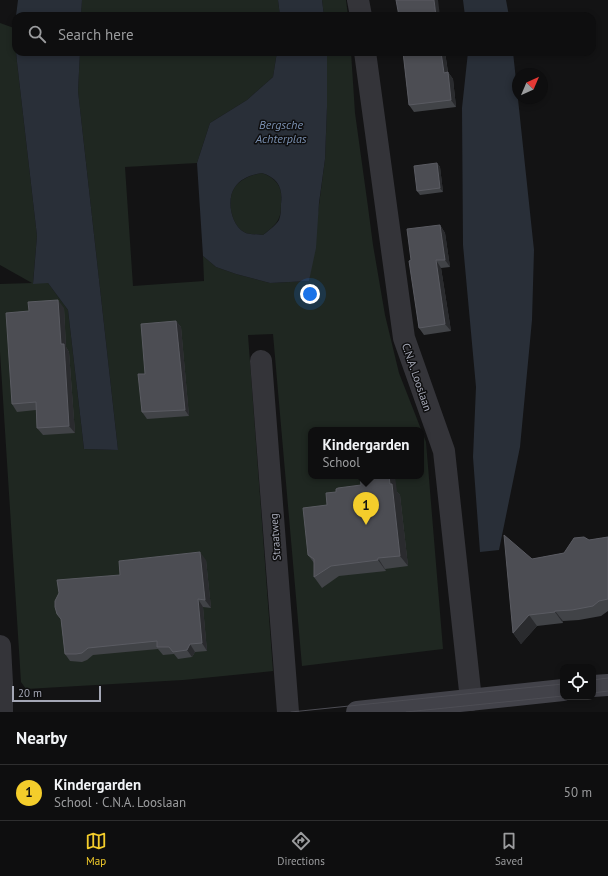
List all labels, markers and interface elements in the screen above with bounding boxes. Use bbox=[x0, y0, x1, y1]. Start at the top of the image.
search box bbox=[12, 12, 596, 56]
icon: search bbox=[26, 23, 48, 45]
text: Search here bbox=[58, 25, 134, 44]
north arrow bbox=[512, 68, 548, 104]
water label: Bergsche Achterplas bbox=[254, 117, 307, 146]
your location bbox=[300, 284, 320, 304]
street label: C.N.A. Looslaan bbox=[399, 341, 435, 413]
popup bbox=[308, 427, 424, 479]
text: Kindergarden bbox=[322, 435, 410, 454]
text: School bbox=[322, 454, 360, 471]
pin: 1 bbox=[353, 492, 379, 525]
street label: Straatweg bbox=[266, 513, 284, 561]
map controls bbox=[560, 664, 596, 700]
button: locate bbox=[560, 664, 596, 700]
scale bar bbox=[12, 684, 101, 703]
text: 20 m bbox=[18, 686, 42, 700]
text: Nearby bbox=[16, 727, 67, 749]
text: Kindergarden bbox=[54, 775, 141, 794]
text: 1 bbox=[25, 784, 33, 801]
text: 50 m bbox=[564, 784, 592, 801]
text: School · C.N.A. Looslaan bbox=[54, 794, 186, 811]
tab: Map bbox=[85, 830, 107, 868]
tab: Directions bbox=[277, 830, 325, 868]
tab: Saved bbox=[495, 830, 523, 868]

